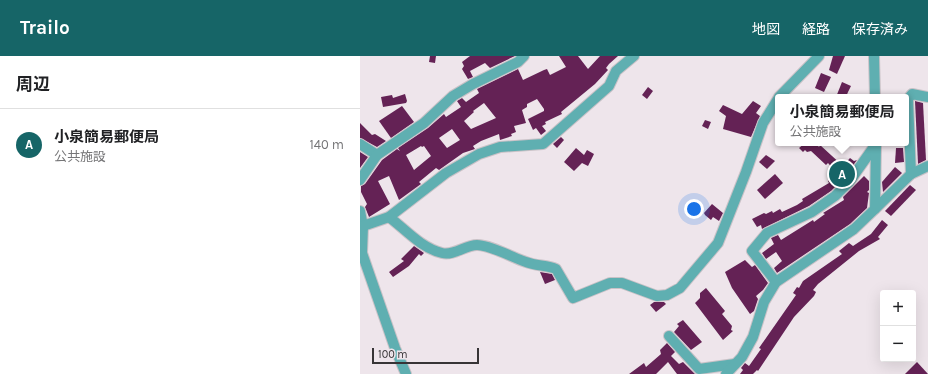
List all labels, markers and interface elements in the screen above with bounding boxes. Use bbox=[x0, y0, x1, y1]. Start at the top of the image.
text: Trailo bbox=[20, 17, 70, 39]
text: 地図 bbox=[752, 21, 780, 38]
text: 経路 bbox=[802, 21, 830, 38]
text: 保存済み bbox=[852, 21, 908, 38]
text: 周辺 bbox=[16, 74, 50, 94]
popup bbox=[775, 94, 909, 146]
text: 小泉簡易郵便局 bbox=[789, 103, 895, 121]
text: 公共施設 bbox=[789, 124, 842, 139]
text: 小泉簡易郵便局 bbox=[54, 128, 159, 146]
text: A bbox=[25, 137, 33, 152]
text: 140 m bbox=[309, 137, 344, 152]
text: 公共施設 bbox=[54, 149, 106, 164]
pin: A bbox=[829, 159, 855, 189]
your location bbox=[684, 199, 704, 219]
map controls bbox=[880, 290, 916, 362]
button: + bbox=[880, 290, 916, 326]
button: − bbox=[880, 326, 916, 362]
scale bar bbox=[372, 346, 479, 365]
text: 100 m bbox=[378, 348, 408, 361]

